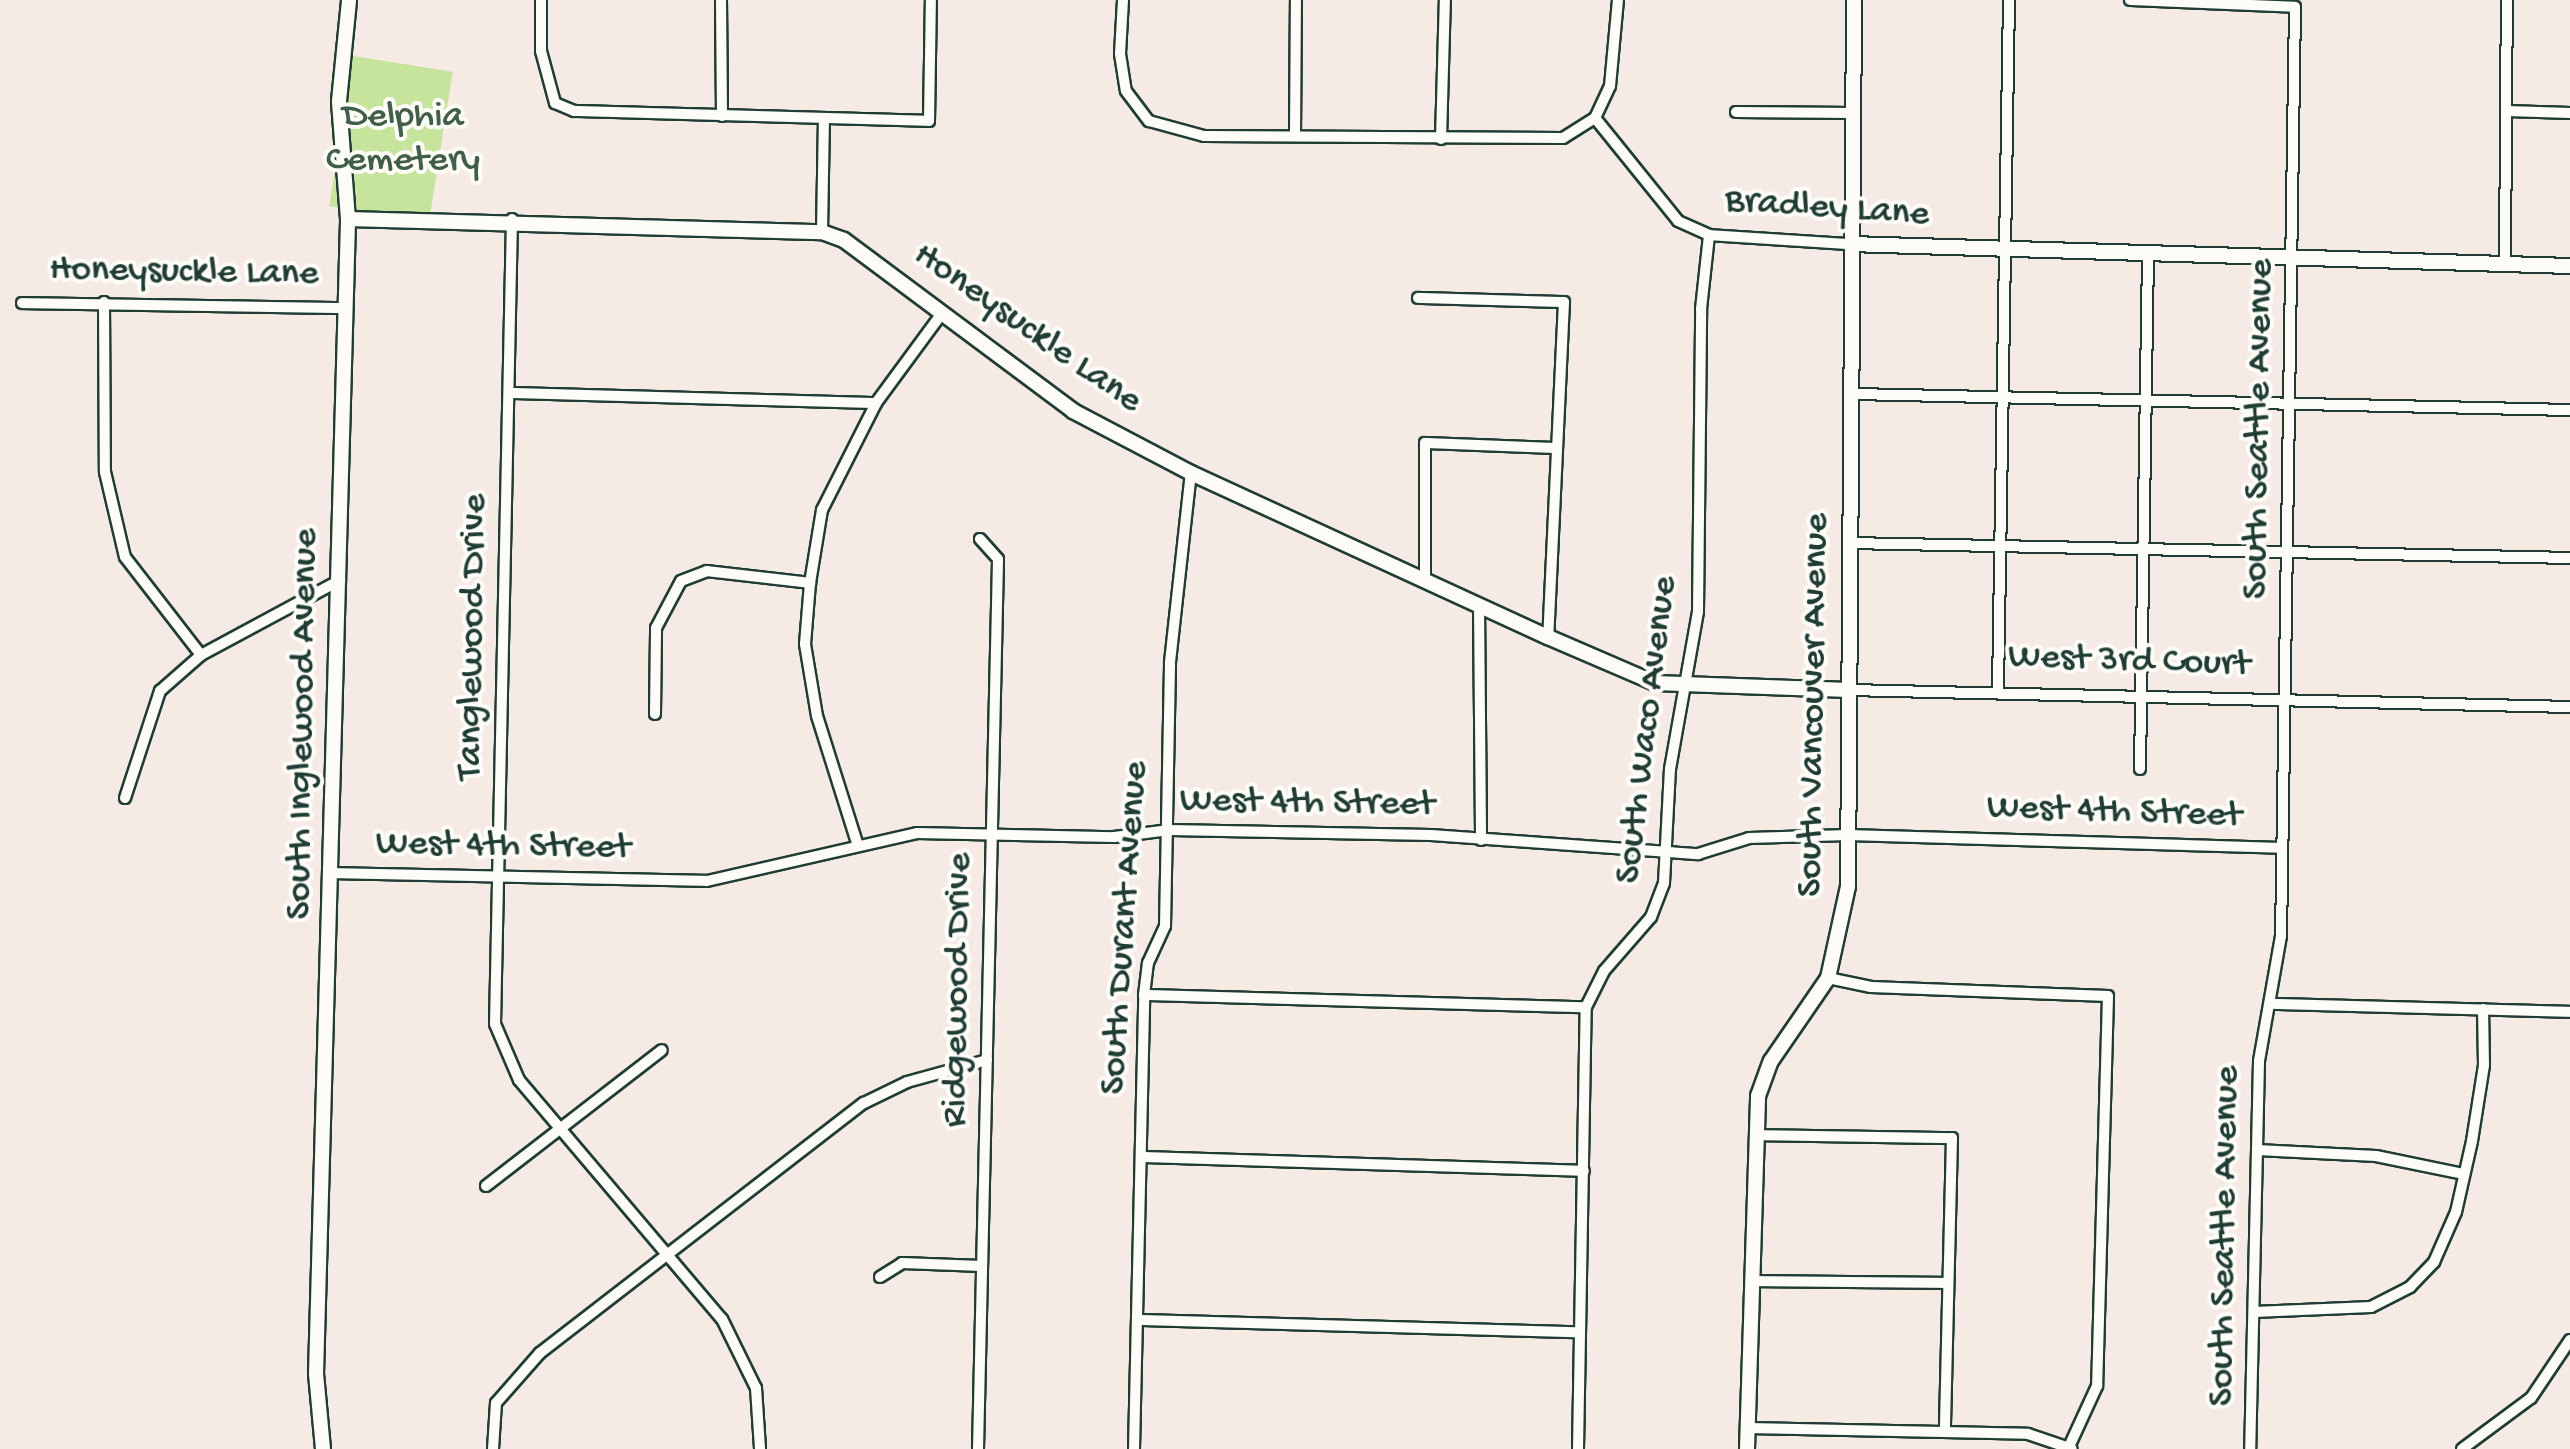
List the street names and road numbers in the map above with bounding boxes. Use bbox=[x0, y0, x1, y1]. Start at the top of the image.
street label: Bradley Lane bbox=[1723, 179, 1931, 239]
street label: Honeysuckle Lane bbox=[904, 233, 1150, 425]
street label: Honeysuckle Lane bbox=[49, 248, 319, 298]
street label: South Seattle Avenue bbox=[2234, 258, 2286, 600]
street label: Tanglewood Drive bbox=[449, 493, 499, 781]
street label: South Vancouver Avenue bbox=[1789, 513, 1841, 897]
street label: South Inglewood Avenue bbox=[278, 528, 330, 920]
street label: South Waco Avenue bbox=[1607, 574, 1689, 886]
street label: West 3rd Court bbox=[2007, 635, 2251, 689]
street label: South Durant Avenue bbox=[1092, 760, 1160, 1096]
street label: West 4th Street bbox=[1179, 779, 1435, 829]
street label: West 4th Street bbox=[1986, 786, 2242, 840]
street label: West 4th Street bbox=[375, 822, 631, 872]
street label: Ridgewood Drive bbox=[934, 852, 984, 1128]
street label: South Seattle Avenue bbox=[2200, 1065, 2252, 1407]

